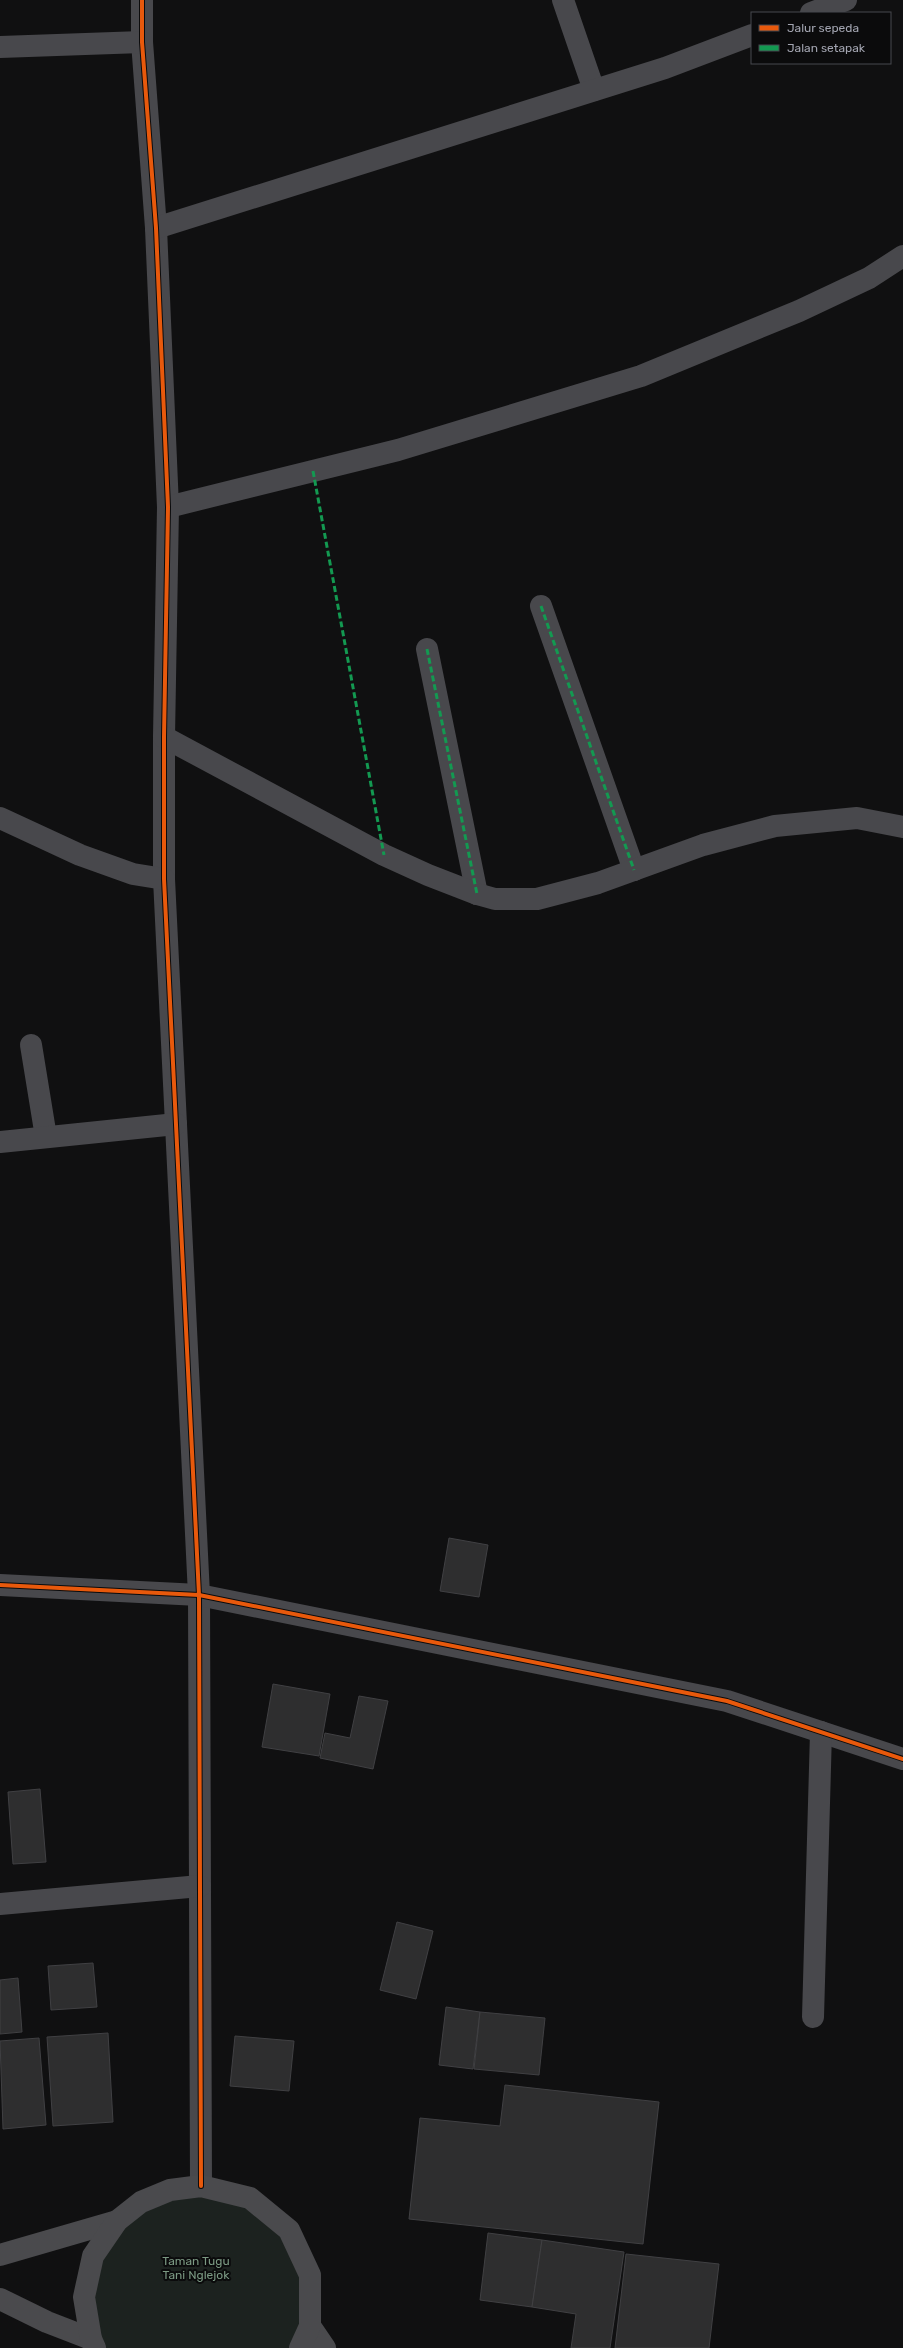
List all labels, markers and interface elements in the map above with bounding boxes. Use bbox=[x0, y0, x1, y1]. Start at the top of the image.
legend bbox=[751, 12, 891, 64]
text: Jalur sepeda bbox=[787, 21, 859, 35]
text: Jalan setapak bbox=[787, 41, 866, 55]
park label: Taman Tugu Tani Nglejok bbox=[162, 2254, 230, 2282]

